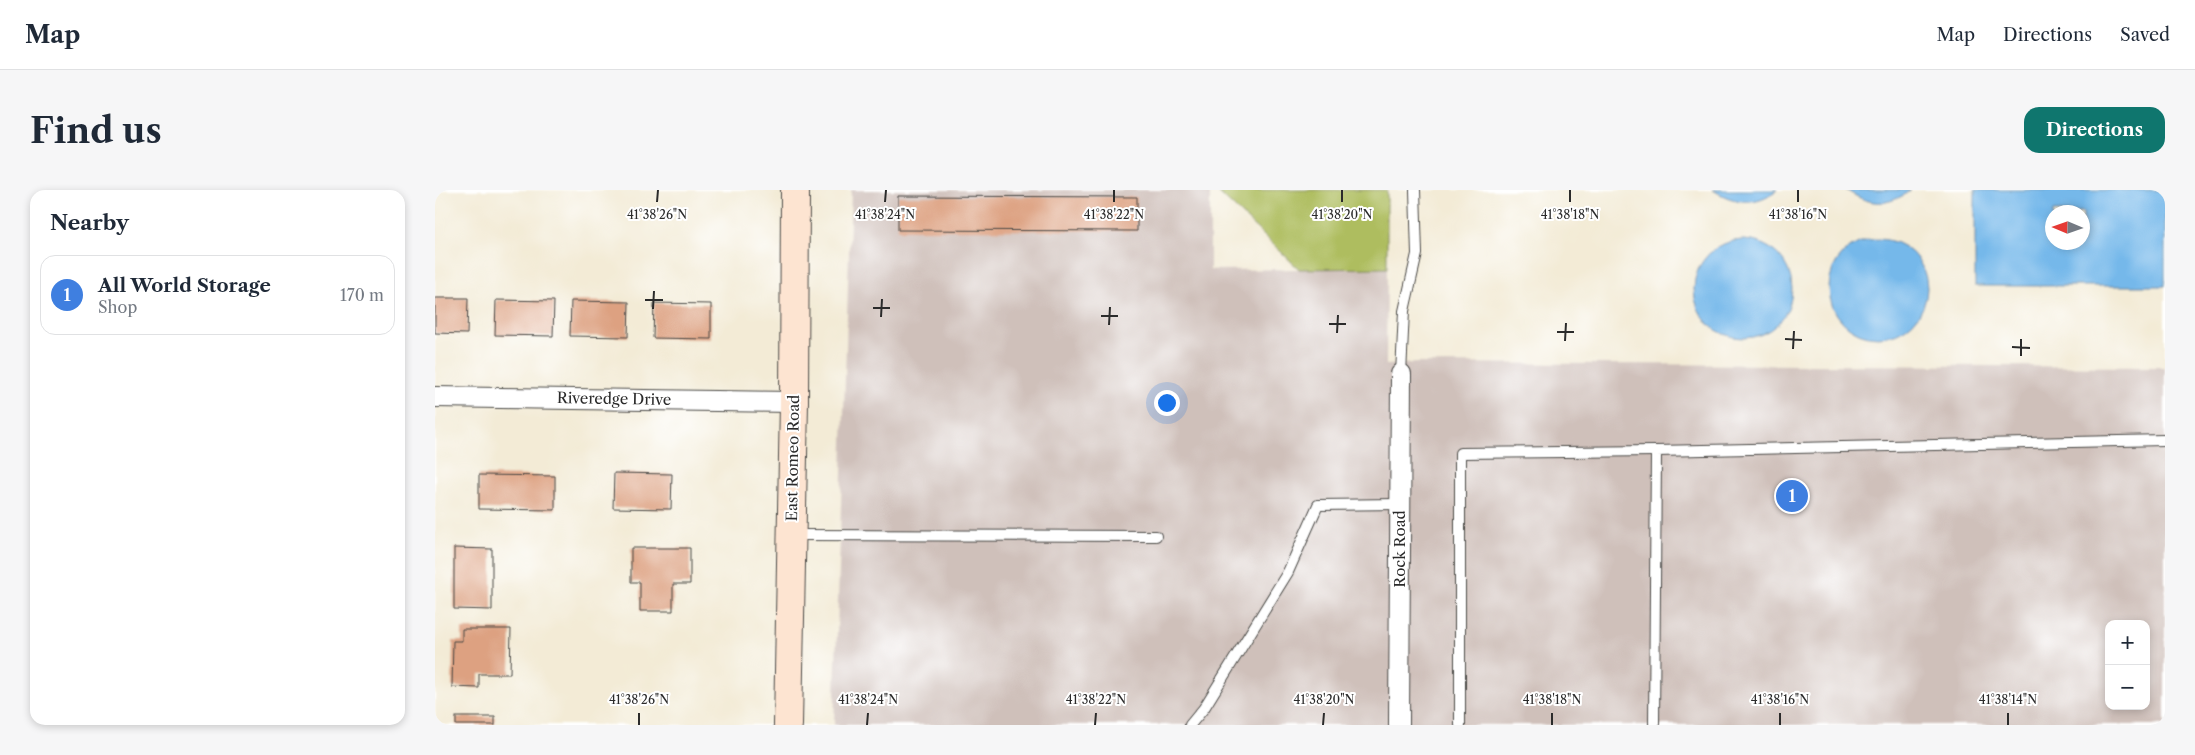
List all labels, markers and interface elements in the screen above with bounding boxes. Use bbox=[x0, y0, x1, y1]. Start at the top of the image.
text: Map bbox=[25, 20, 80, 49]
text: Map bbox=[1936, 24, 1975, 46]
text: Directions bbox=[2003, 24, 2092, 46]
text: Saved bbox=[2120, 24, 2170, 46]
button: Directions bbox=[2024, 107, 2165, 153]
text: Find us bbox=[30, 109, 162, 152]
north arrow bbox=[2045, 205, 2090, 250]
text: 41°38'26"N bbox=[627, 207, 687, 222]
text: 41°38'24"N bbox=[855, 207, 915, 222]
text: 41°38'22"N bbox=[1084, 207, 1144, 222]
text: 41°38'20"N bbox=[1312, 207, 1373, 222]
text: 41°38'18"N bbox=[1541, 207, 1599, 222]
text: 41°38'16"N bbox=[1769, 207, 1827, 222]
text: Nearby bbox=[50, 210, 129, 235]
text: All World Storage bbox=[98, 274, 271, 297]
text: 1 bbox=[63, 285, 71, 305]
text: 170 m bbox=[340, 285, 384, 305]
text: Shop bbox=[98, 297, 137, 317]
street label: Riveredge Drive bbox=[557, 388, 671, 409]
your location bbox=[1154, 390, 1180, 416]
street label: East Romeo Road bbox=[782, 394, 803, 521]
pin: 1 bbox=[1776, 477, 1808, 515]
street label: Rock Road bbox=[1390, 510, 1409, 588]
map controls bbox=[2105, 620, 2150, 710]
button: + bbox=[2105, 620, 2150, 665]
button: − bbox=[2105, 665, 2150, 710]
text: 41°38'26"N bbox=[609, 692, 669, 707]
text: 41°38'24"N bbox=[838, 692, 898, 707]
text: 41°38'22"N bbox=[1066, 692, 1126, 707]
text: 41°38'20"N bbox=[1294, 692, 1355, 707]
text: 41°38'18"N bbox=[1523, 692, 1581, 707]
text: 41°38'16"N bbox=[1751, 692, 1809, 707]
text: 41°38'14"N bbox=[1979, 692, 2037, 707]

